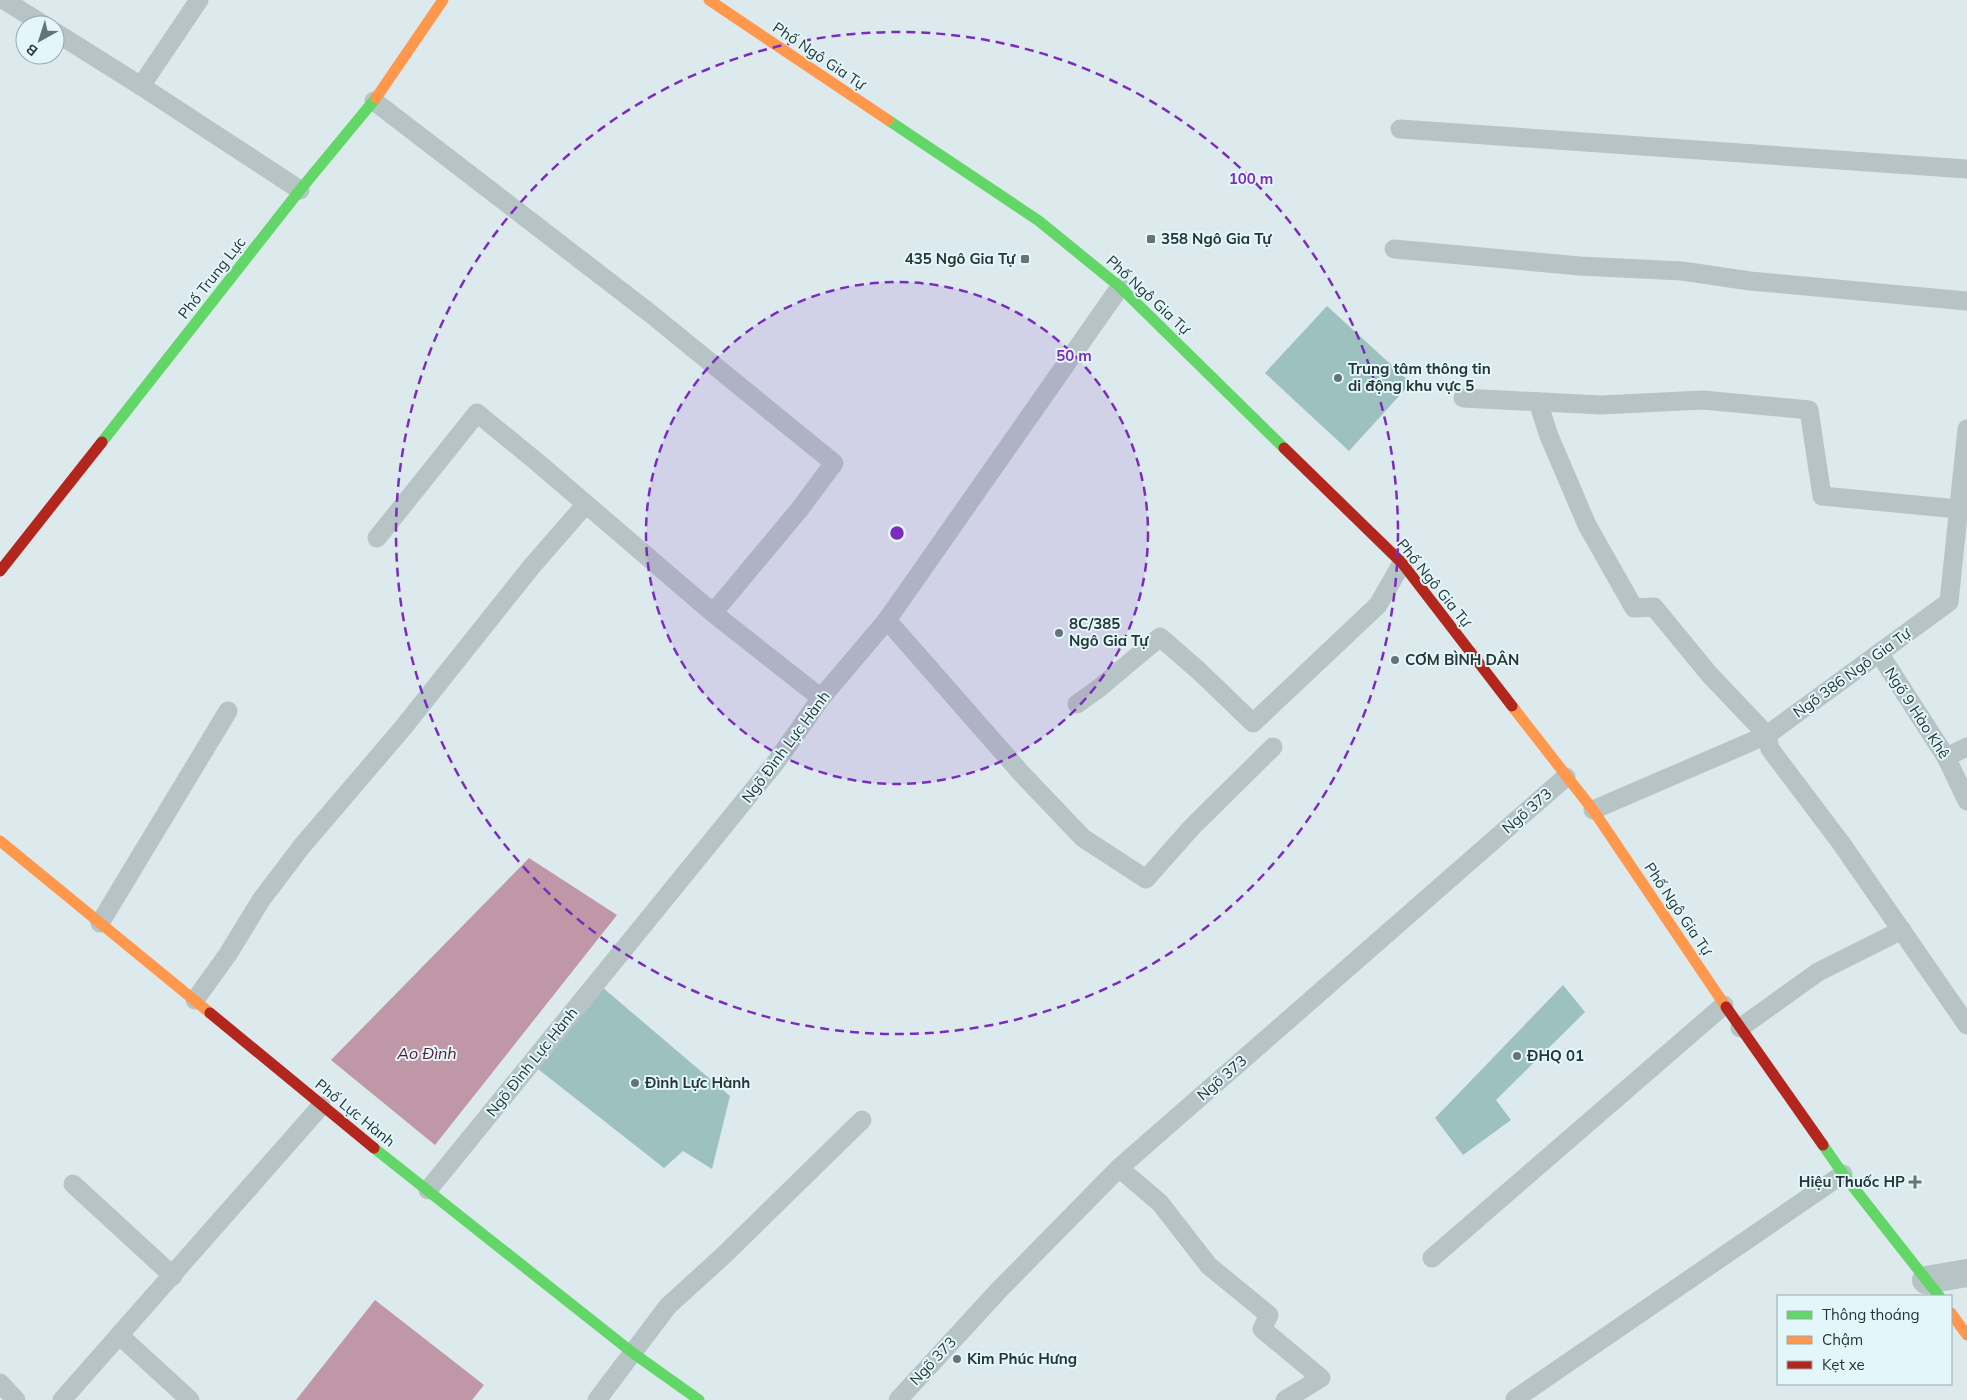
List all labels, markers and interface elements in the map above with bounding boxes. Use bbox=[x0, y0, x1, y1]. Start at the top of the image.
north arrow bbox=[15, 15, 65, 65]
street label: Phố Ngô Gia Tự bbox=[769, 18, 870, 94]
text: B bbox=[22, 40, 41, 60]
text: 100 m bbox=[1229, 169, 1273, 188]
place label: 358 Ngô Gia Tự bbox=[1161, 229, 1272, 248]
street label: Phố Trung Lực bbox=[174, 233, 250, 323]
marker: 358 Ngô Gia Tự bbox=[1145, 233, 1157, 245]
place label: 435 Ngô Gia Tự bbox=[905, 249, 1016, 268]
street label: Phố Ngô Gia Tự bbox=[1102, 251, 1195, 339]
marker: 435 Ngô Gia Tự bbox=[1019, 253, 1031, 265]
text: 50 m bbox=[1056, 346, 1092, 365]
place label: Trung tâm thông tin di động khu vực 5 bbox=[1348, 359, 1491, 395]
marker: Trung tâm thông tin di động khu vực 5 bbox=[1332, 372, 1344, 384]
centre of rings bbox=[888, 524, 906, 542]
street label: Phố Ngô Gia Tự bbox=[1393, 535, 1477, 632]
place label: 8C/385 Ngô Gia Tự bbox=[1069, 614, 1149, 650]
street label: Ngõ 386 Ngô Gia Tự bbox=[1789, 623, 1915, 722]
marker: 8C/385 Ngô Gia Tự bbox=[1053, 627, 1065, 639]
place label: CƠM BÌNH DÂN bbox=[1405, 650, 1519, 669]
marker: CƠM BÌNH DÂN bbox=[1389, 654, 1401, 666]
street label: Ngõ 9 Hào Khê bbox=[1881, 663, 1954, 762]
street label: Ngõ Đình Lực Hành bbox=[737, 687, 834, 806]
street label: Ngõ 373 bbox=[1498, 784, 1555, 837]
street label: Phố Ngô Gia Tự bbox=[1640, 859, 1717, 960]
street label: Ngõ Đình Lực Hành bbox=[482, 1003, 582, 1120]
water label: Ao Đình bbox=[396, 1043, 457, 1063]
place label: ĐHQ 01 bbox=[1526, 1046, 1584, 1065]
marker: ĐHQ 01 bbox=[1511, 1050, 1523, 1062]
street label: Ngõ 373 bbox=[1193, 1051, 1250, 1104]
place label: Đình Lực Hành bbox=[644, 1073, 750, 1092]
street label: Phố Lực Hành bbox=[312, 1075, 399, 1151]
marker: Đình Lực Hành bbox=[629, 1077, 641, 1089]
place label: Hiệu Thuốc HP bbox=[1799, 1172, 1905, 1191]
marker: Hiệu Thuốc HP bbox=[1909, 1176, 1921, 1188]
legend bbox=[1777, 1295, 1952, 1385]
text: Thông thoáng bbox=[1822, 1305, 1920, 1324]
text: Chậm bbox=[1822, 1330, 1863, 1349]
street label: Ngõ 373 bbox=[905, 1332, 960, 1389]
place label: Kim Phúc Hưng bbox=[967, 1349, 1077, 1368]
marker: Kim Phúc Hưng bbox=[951, 1353, 963, 1365]
text: Kẹt xe bbox=[1822, 1355, 1865, 1374]

